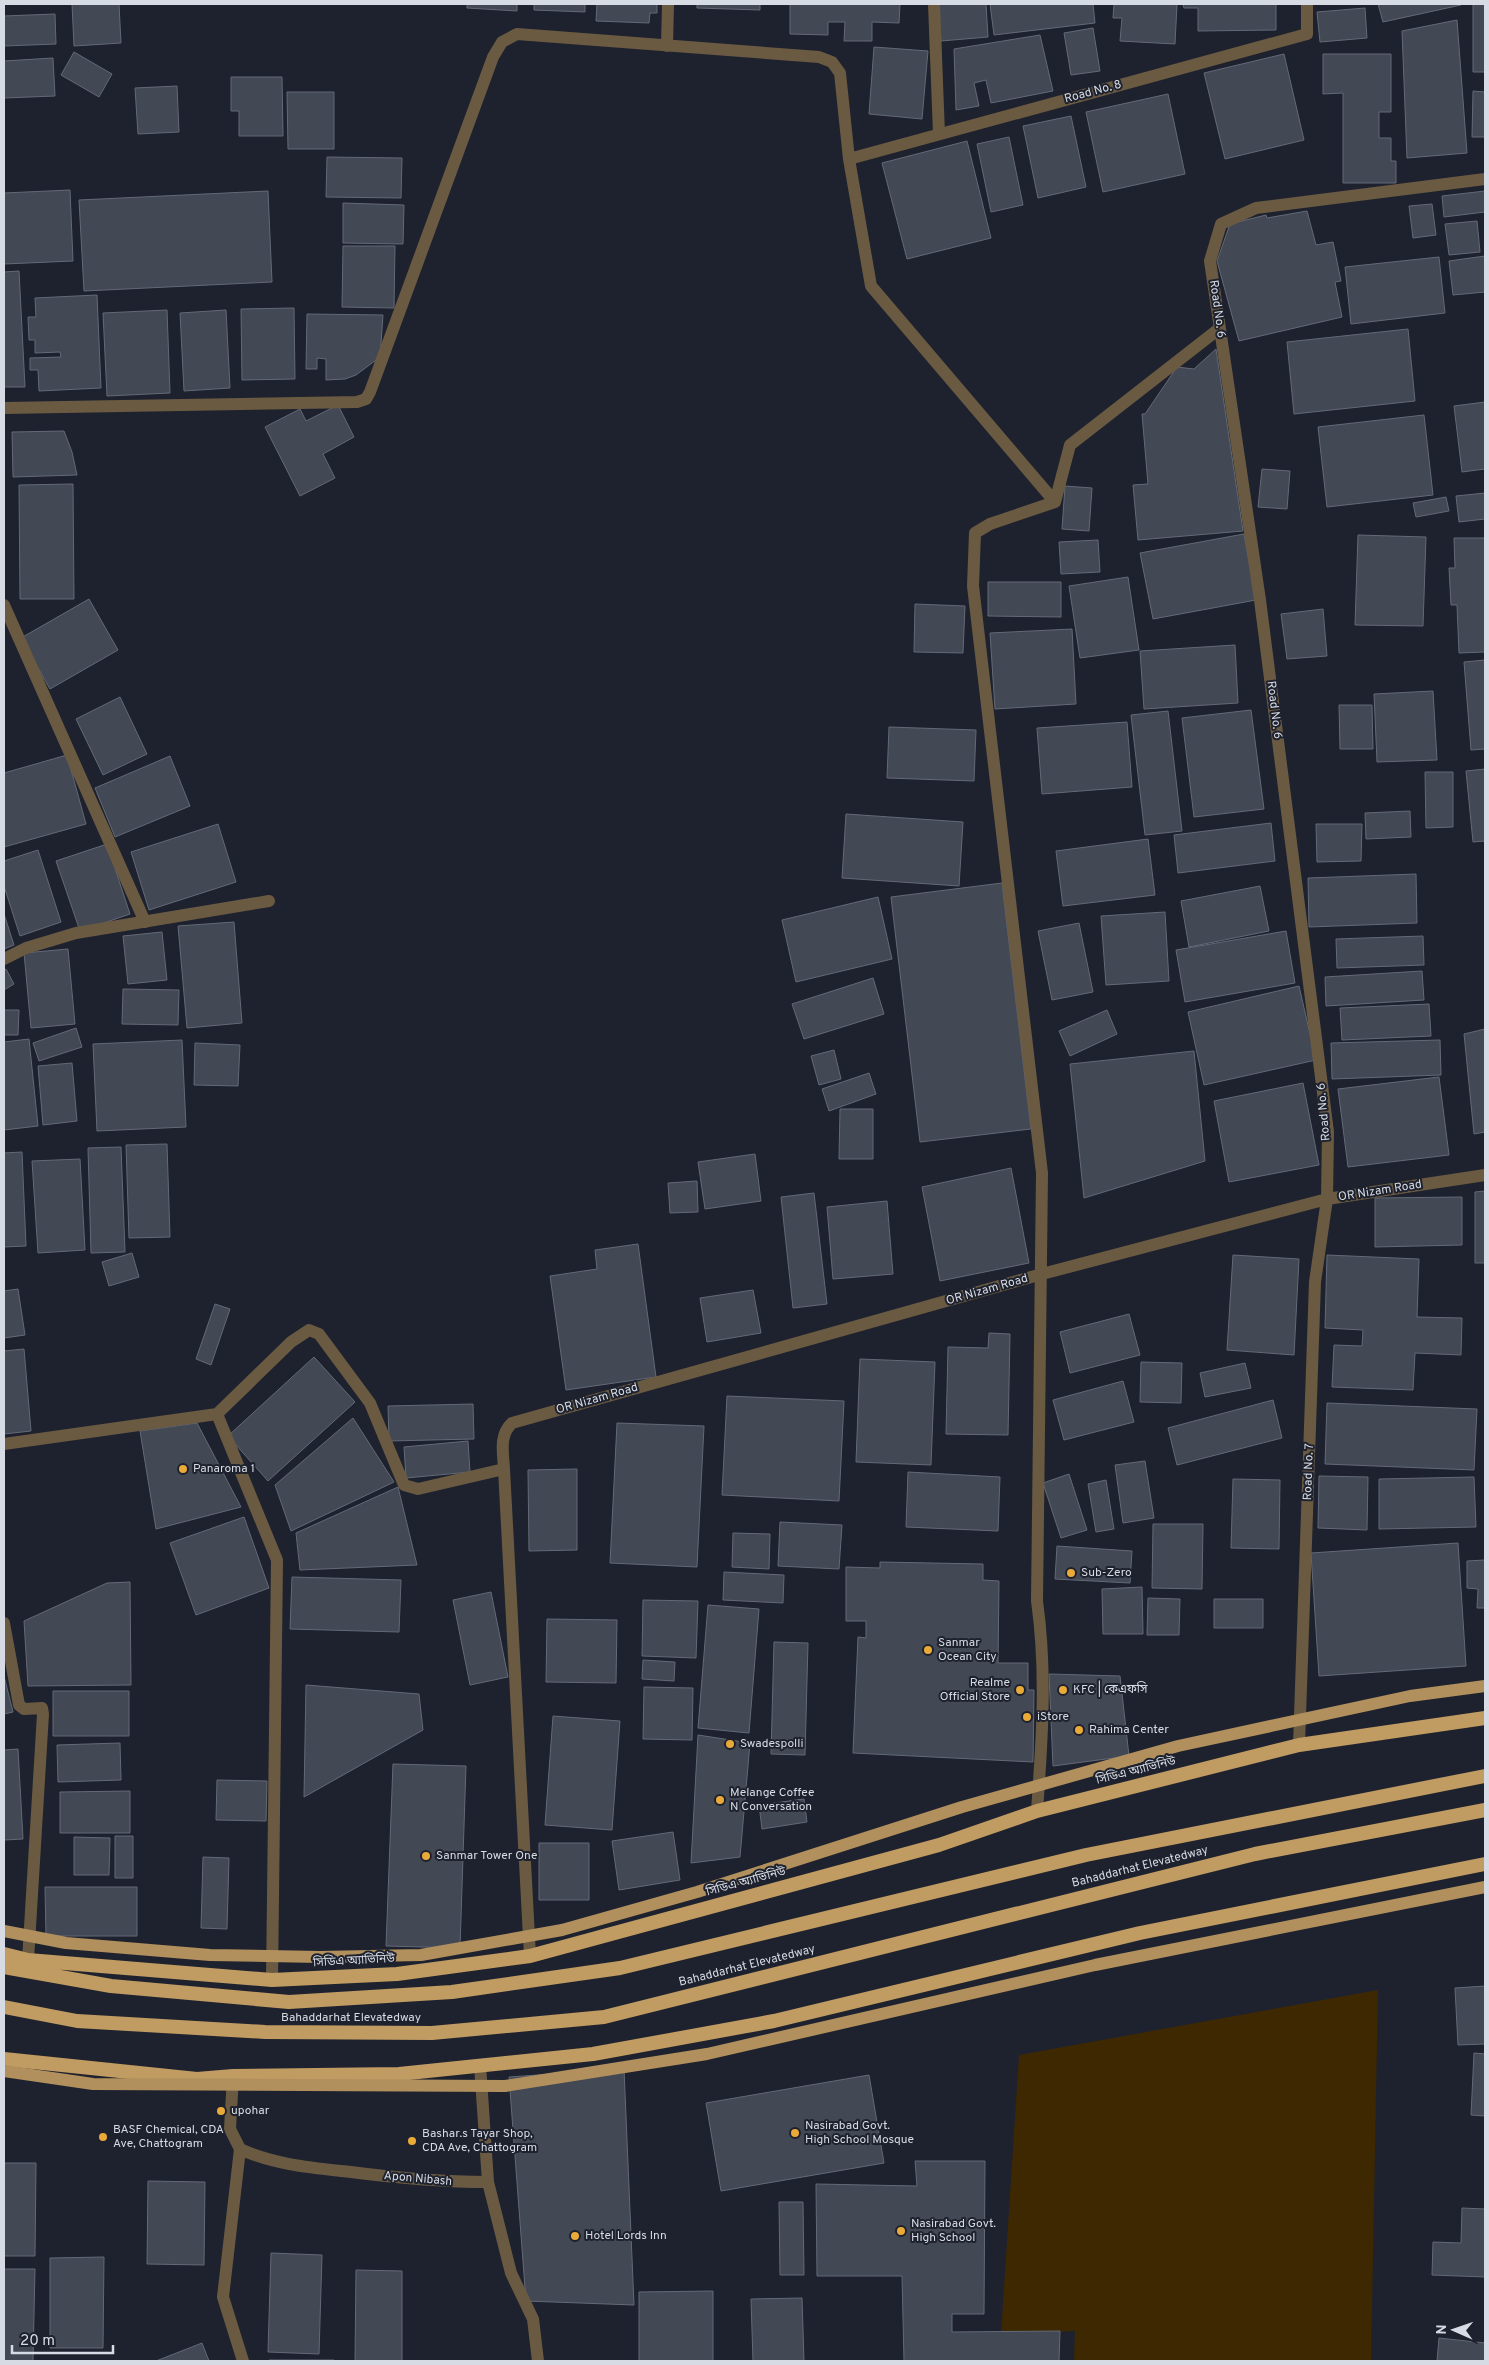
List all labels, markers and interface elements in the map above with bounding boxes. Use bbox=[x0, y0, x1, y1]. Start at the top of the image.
street label: Road No. 8 bbox=[1063, 77, 1123, 107]
street label: Road No. 6 bbox=[1205, 279, 1229, 339]
street label: Road No. 6 bbox=[1262, 680, 1286, 740]
street label: Road No. 6 bbox=[1313, 1082, 1335, 1142]
street label: OR Nizam Road bbox=[1337, 1177, 1423, 1205]
street label: OR Nizam Road bbox=[944, 1271, 1030, 1309]
street label: OR Nizam Road bbox=[554, 1380, 640, 1418]
street label: Road No. 7 bbox=[1300, 1443, 1318, 1501]
place label: Panaroma 1 bbox=[193, 1461, 255, 1477]
marker: Panaroma 1 bbox=[177, 1463, 189, 1475]
place label: Sub-Zero bbox=[1081, 1565, 1132, 1581]
marker: Sub-Zero bbox=[1065, 1567, 1077, 1579]
place label: Sanmar Ocean City bbox=[938, 1635, 997, 1665]
marker: Sanmar Ocean City bbox=[922, 1644, 934, 1656]
place label: Realme Official Store bbox=[940, 1675, 1010, 1705]
place label: KFC | কেএফসি bbox=[1073, 1680, 1148, 1698]
marker: Realme Official Store bbox=[1014, 1684, 1026, 1696]
marker: KFC | কেএফসি bbox=[1057, 1684, 1069, 1696]
place label: iStore bbox=[1037, 1709, 1069, 1725]
marker: iStore bbox=[1021, 1711, 1033, 1723]
place label: Rahima Center bbox=[1089, 1722, 1169, 1738]
marker: Rahima Center bbox=[1073, 1724, 1085, 1736]
place label: Swadespolli bbox=[740, 1736, 803, 1752]
marker: Swadespolli bbox=[724, 1738, 736, 1750]
street label: সিডিএ অ্যাভিনিউ bbox=[1093, 1752, 1178, 1789]
place label: Melange Coffee N Conversation bbox=[730, 1785, 814, 1815]
marker: Melange Coffee N Conversation bbox=[714, 1794, 726, 1806]
street label: Bahaddarhat Elevatedway bbox=[1070, 1842, 1210, 1892]
place label: Sanmar Tower One bbox=[436, 1848, 538, 1864]
marker: Sanmar Tower One bbox=[420, 1850, 432, 1862]
street label: সিডিএ অ্যাভিনিউ bbox=[703, 1863, 788, 1901]
street label: Bahaddarhat Elevatedway bbox=[677, 1941, 817, 1991]
street label: সিডিএ অ্যাভিনিউ bbox=[312, 1950, 396, 1971]
street label: Bahaddarhat Elevatedway bbox=[281, 2010, 421, 2026]
place label: upohar bbox=[231, 2103, 270, 2119]
marker: upohar bbox=[215, 2105, 227, 2117]
place label: Nasirabad Govt. High School Mosque bbox=[805, 2118, 914, 2148]
place label: BASF Chemical, CDA Ave, Chattogram bbox=[113, 2122, 224, 2152]
place label: Bashar.s Tayar Shop, CDA Ave, Chattogram bbox=[422, 2126, 537, 2156]
marker: Nasirabad Govt. High School Mosque bbox=[789, 2127, 801, 2139]
marker: BASF Chemical, CDA Ave, Chattogram bbox=[97, 2131, 109, 2143]
marker: Bashar.s Tayar Shop, CDA Ave, Chattogram bbox=[406, 2135, 418, 2147]
street label: Apon Nibash bbox=[383, 2168, 453, 2190]
place label: Nasirabad Govt. High School bbox=[911, 2216, 996, 2246]
marker: Nasirabad Govt. High School bbox=[895, 2225, 907, 2237]
place label: Hotel Lords Inn bbox=[585, 2228, 667, 2244]
marker: Hotel Lords Inn bbox=[569, 2230, 581, 2242]
north arrow bbox=[1429, 2305, 1479, 2355]
scale bar bbox=[12, 2322, 114, 2354]
text: N bbox=[1434, 2324, 1451, 2335]
text: 20 m bbox=[20, 2332, 55, 2351]

